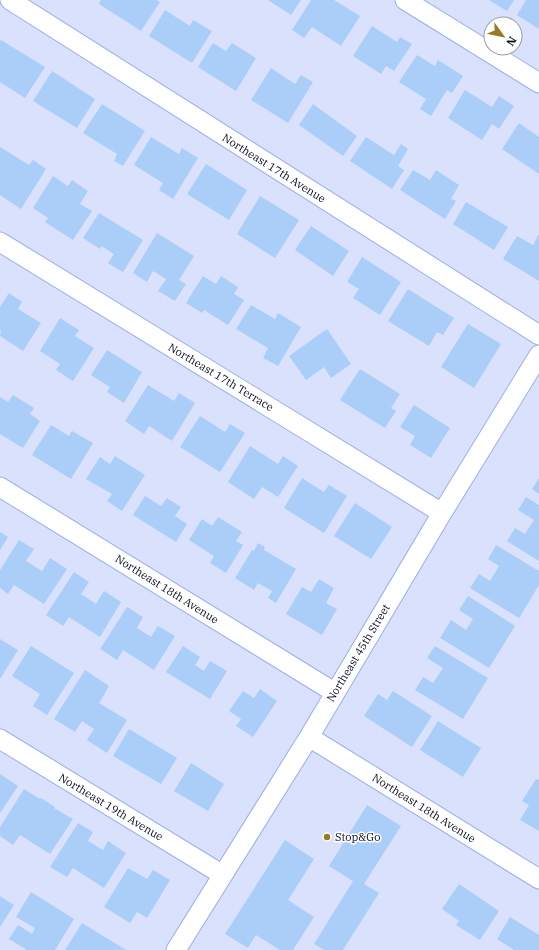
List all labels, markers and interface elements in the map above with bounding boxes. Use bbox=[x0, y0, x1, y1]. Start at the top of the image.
north arrow bbox=[483, 16, 523, 56]
text: N bbox=[503, 34, 520, 49]
street label: Northeast 17th Avenue bbox=[220, 130, 328, 206]
street label: Northeast 17th Terrace bbox=[166, 340, 276, 414]
street label: Northeast 18th Avenue bbox=[113, 551, 221, 627]
street label: Northeast 45th Street bbox=[323, 601, 393, 704]
street label: Northeast 19th Avenue bbox=[56, 770, 166, 844]
street label: Northeast 18th Avenue bbox=[370, 770, 478, 846]
place label: Stop&Go bbox=[335, 830, 380, 844]
marker: Stop&Go bbox=[322, 832, 332, 842]

